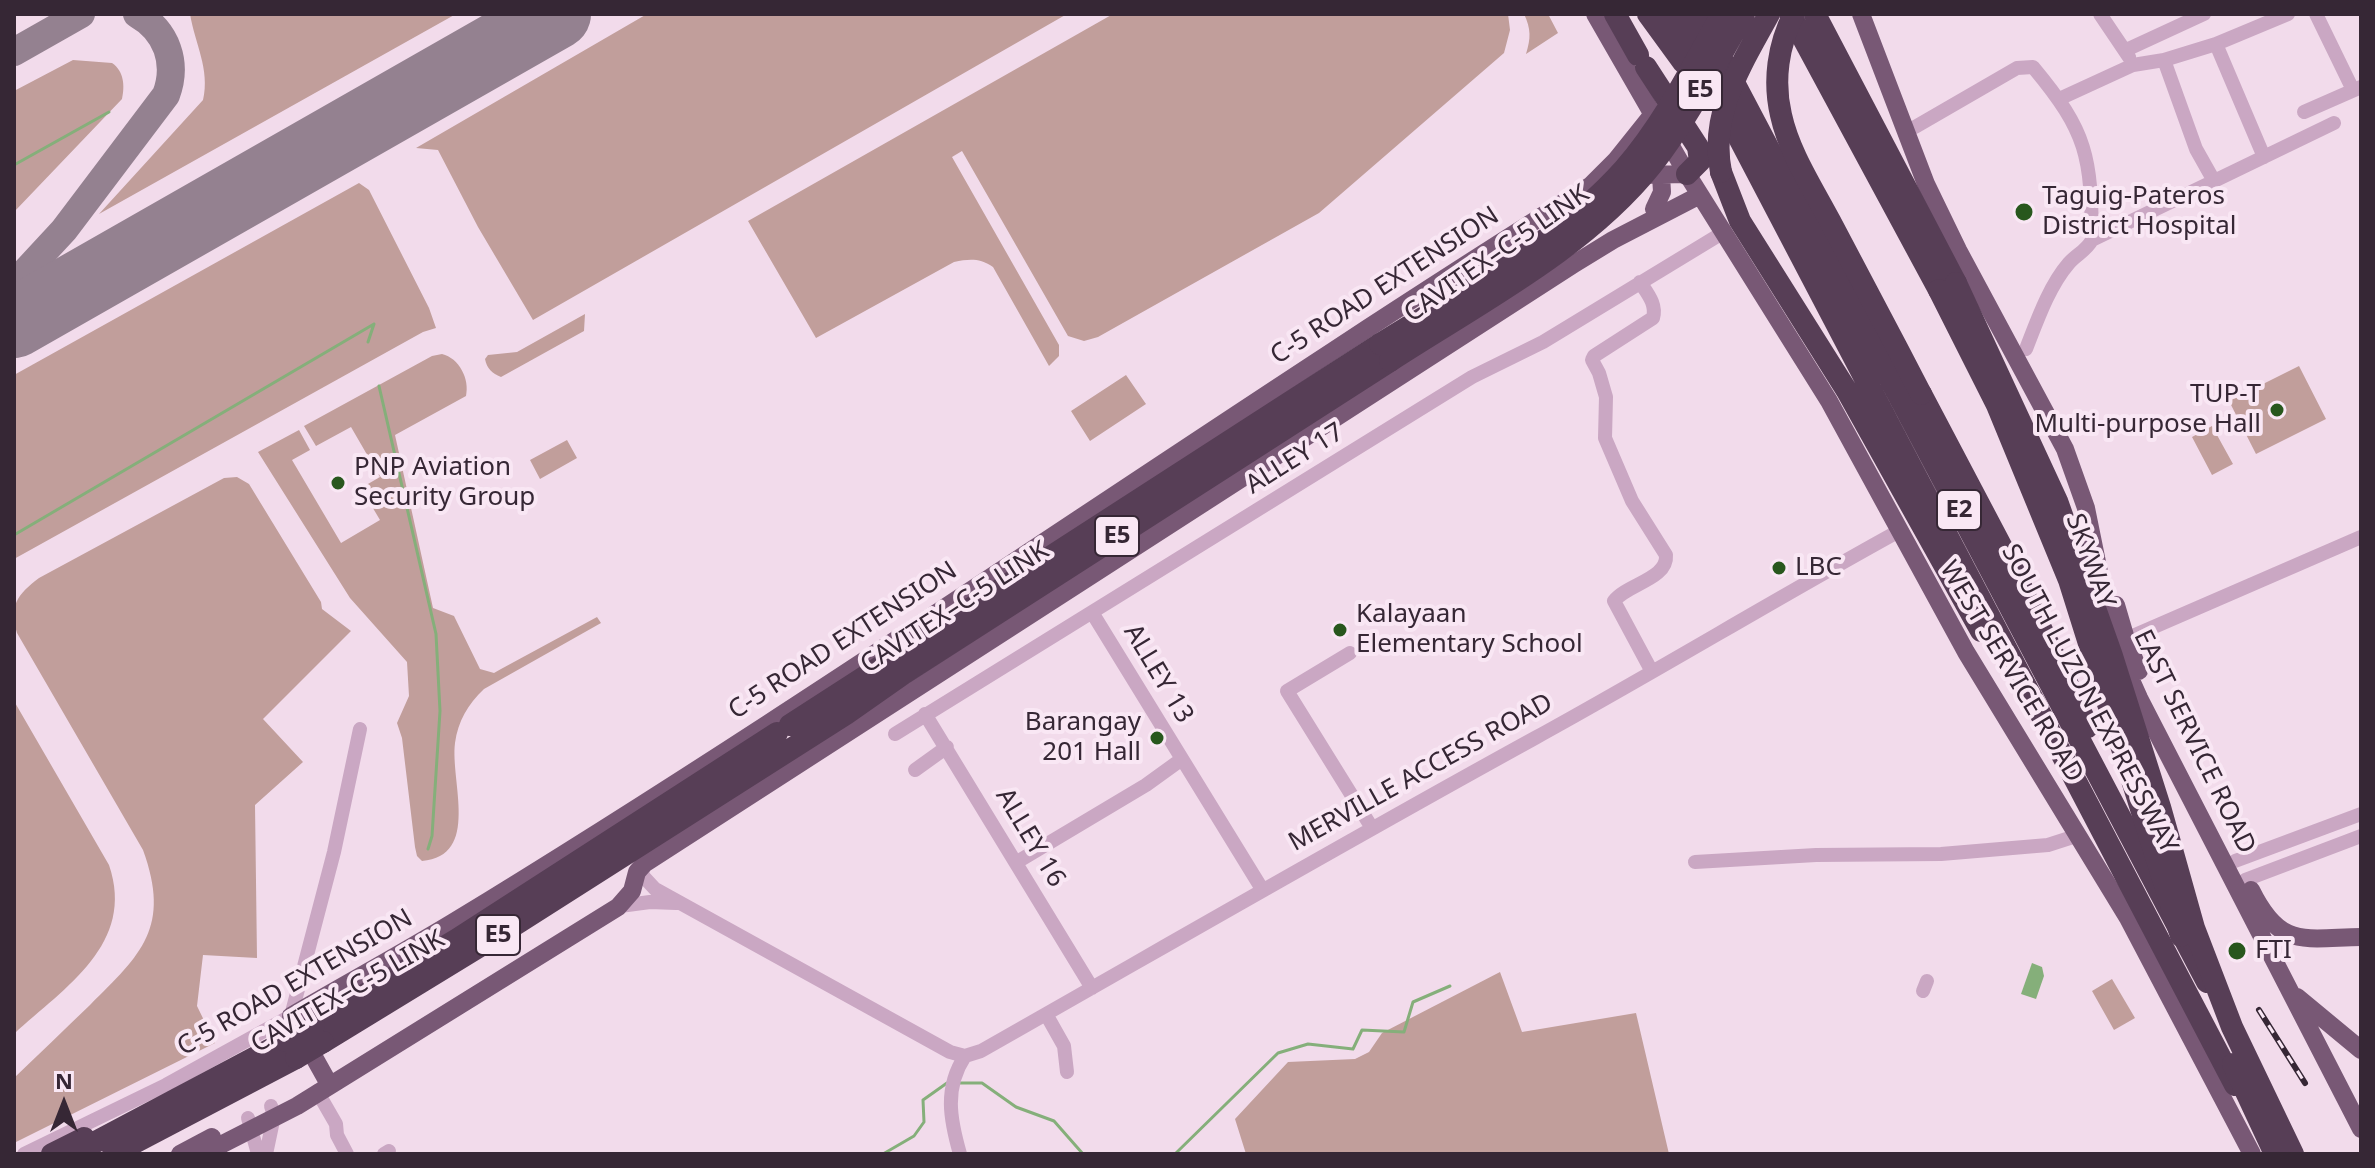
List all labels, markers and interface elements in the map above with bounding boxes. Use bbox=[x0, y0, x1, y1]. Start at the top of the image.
road number: E5 bbox=[1678, 70, 1722, 110]
street label: CAVITEX–C-5 LINK bbox=[1399, 179, 1595, 329]
place label: Taguig-Pateros District Hospital bbox=[2042, 181, 2236, 242]
street label: C-5 ROAD EXTENSION bbox=[1265, 200, 1505, 372]
marker: Taguig-Pateros District Hospital bbox=[2013, 201, 2035, 223]
place label: TUP-T Multi-purpose Hall bbox=[2035, 379, 2261, 440]
marker: TUP-T Multi-purpose Hall bbox=[2268, 401, 2286, 419]
street label: ALLEY 17 bbox=[1240, 417, 1350, 501]
place label: PNP Aviation Security Group bbox=[354, 452, 535, 514]
marker: PNP Aviation Security Group bbox=[329, 474, 347, 492]
road number: E2 bbox=[1937, 490, 1981, 530]
street label: SKYWAY bbox=[2059, 510, 2121, 612]
road number: E5 bbox=[1095, 516, 1139, 556]
street label: CAVITEX–C-5 LINK bbox=[855, 535, 1055, 681]
street label: SOUTH LUZON EXPRESSWAY bbox=[1994, 539, 2184, 859]
place label: LBC bbox=[1795, 552, 1842, 584]
street label: C-5 ROAD EXTENSION bbox=[723, 555, 963, 727]
street label: WEST SERVICE ROAD bbox=[1933, 556, 2089, 788]
marker: LBC bbox=[1770, 559, 1788, 577]
place label: Kalayaan Elementary School bbox=[1356, 599, 1583, 660]
street label: ALLEY 13 bbox=[1116, 619, 1200, 729]
marker: Kalayaan Elementary School bbox=[1331, 621, 1349, 639]
street label: EAST SERVICE ROAD bbox=[2126, 625, 2262, 859]
street label: MERVILLE ACCESS ROAD bbox=[1284, 687, 1558, 859]
place label: Barangay 201 Hall bbox=[1025, 707, 1141, 768]
marker: Barangay 201 Hall bbox=[1148, 729, 1166, 747]
street label: ALLEY 16 bbox=[988, 783, 1072, 893]
street label: C-5 ROAD EXTENSION bbox=[172, 903, 418, 1063]
road number: E5 bbox=[476, 915, 520, 955]
street label: CAVITEX–C-5 LINK bbox=[246, 924, 450, 1060]
place label: FTI bbox=[2255, 935, 2292, 967]
marker: FTI bbox=[2226, 940, 2248, 962]
north arrow bbox=[24, 1064, 104, 1144]
text: N bbox=[55, 1065, 73, 1095]

